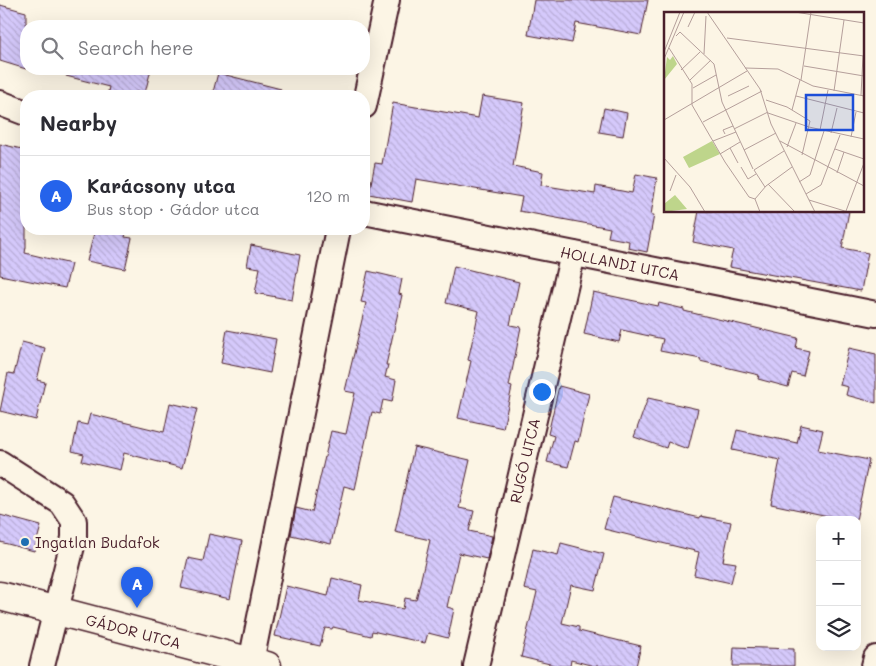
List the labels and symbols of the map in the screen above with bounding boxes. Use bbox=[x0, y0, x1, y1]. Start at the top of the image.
inset map bbox=[664, 12, 864, 212]
street label: HOLLANDI UTCA bbox=[559, 241, 681, 285]
your location bbox=[529, 379, 555, 405]
street label: RUGÓ UTCA bbox=[505, 416, 544, 505]
place label: Ingatlan Budafok bbox=[35, 532, 160, 552]
marker: Ingatlan Budafok bbox=[19, 536, 31, 548]
pin: A bbox=[121, 567, 153, 608]
street label: GÁDOR UTCA bbox=[84, 609, 183, 653]

